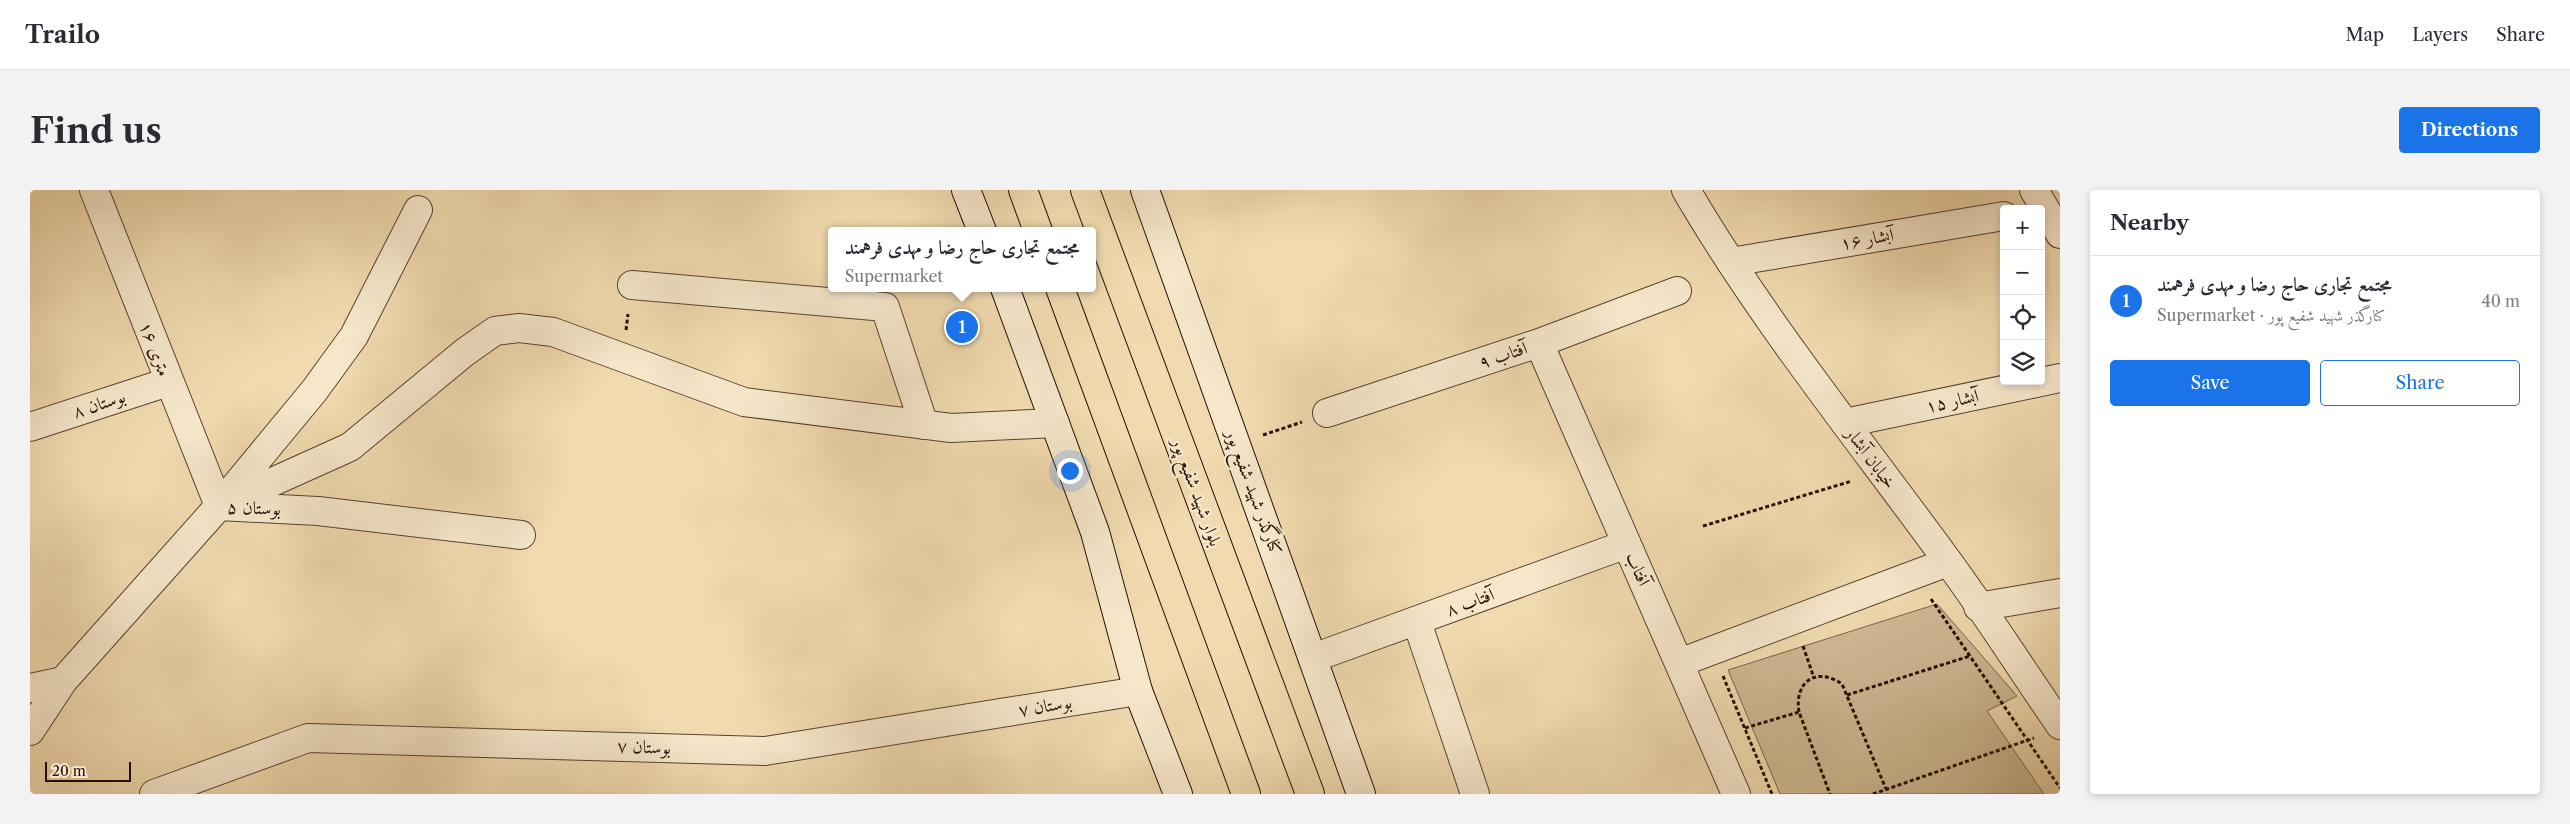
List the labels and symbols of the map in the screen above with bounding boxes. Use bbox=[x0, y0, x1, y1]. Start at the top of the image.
street label: آبشار ۱۶ bbox=[1839, 223, 1897, 255]
pin: 1 bbox=[946, 308, 978, 346]
street label: ۱۶ متری bbox=[135, 319, 175, 379]
street label: آفتاب ۹ bbox=[1476, 336, 1532, 373]
street label: آبشار ۱۵ bbox=[1923, 384, 1983, 417]
street label: بوستان ۸ bbox=[70, 385, 128, 423]
street label: خیابان آبشار bbox=[1840, 421, 1901, 493]
street label: کنارگذر شهید شفیع پور bbox=[1216, 424, 1289, 559]
street label: بلوار شهید شفیع پور bbox=[1162, 433, 1227, 551]
your location bbox=[1057, 458, 1083, 484]
street label: بوستان ۵ bbox=[227, 496, 281, 520]
street label: آفتاب bbox=[1621, 549, 1656, 591]
street label: آفتاب ۸ bbox=[1443, 582, 1499, 621]
street label: بوستان ۷ bbox=[1017, 691, 1073, 721]
street label: بوستان ۷ bbox=[617, 735, 671, 759]
scale bar bbox=[45, 759, 131, 782]

